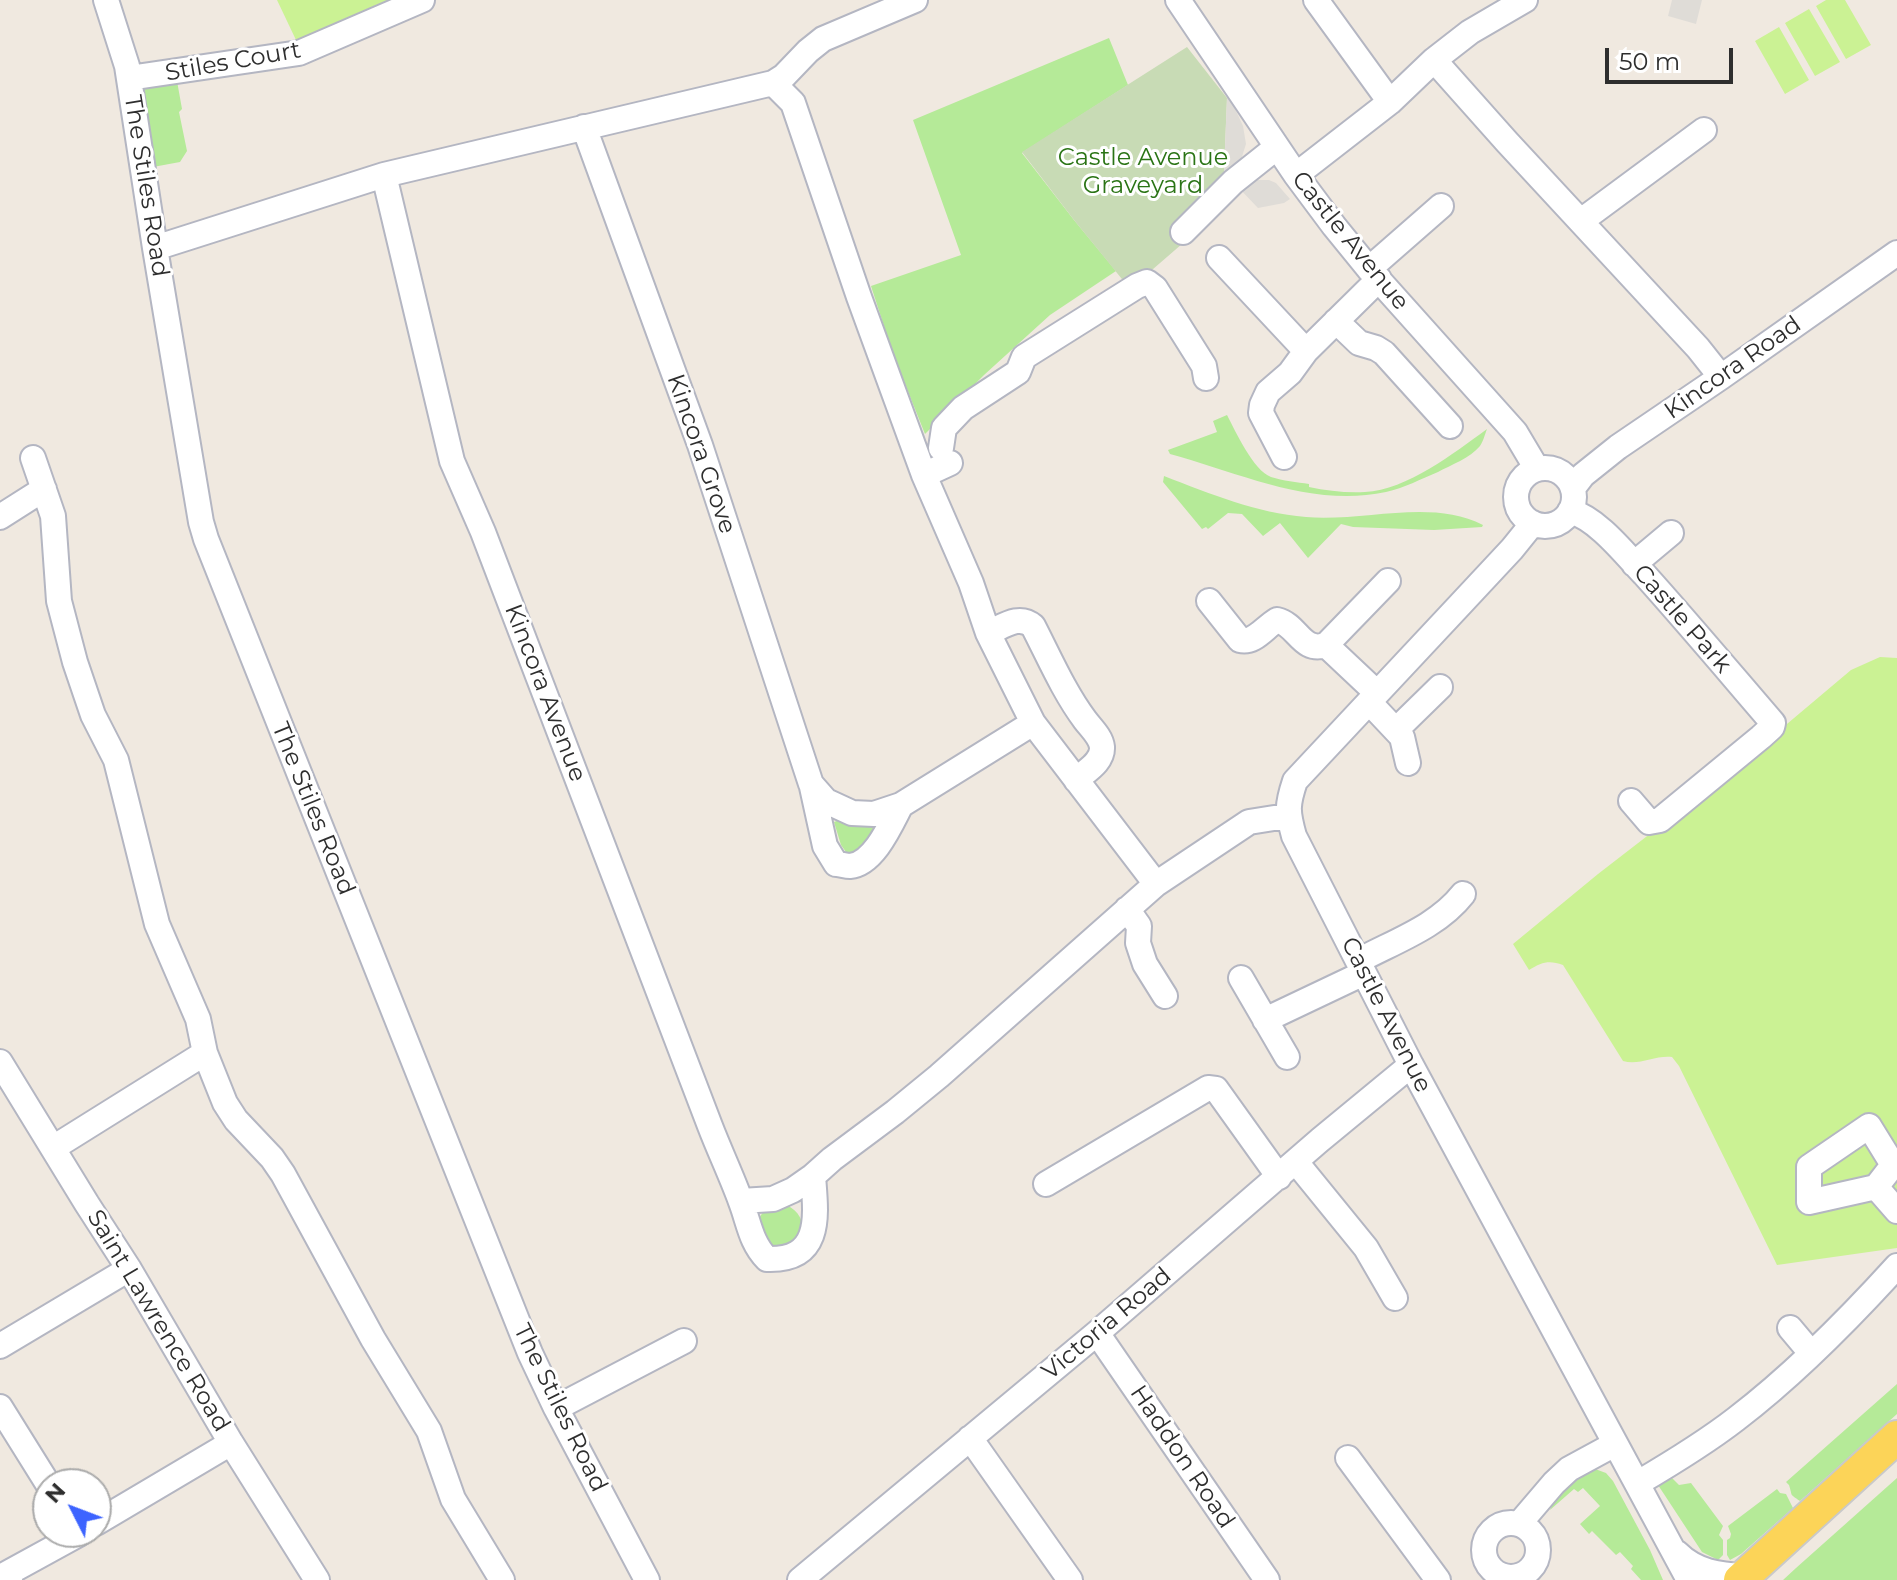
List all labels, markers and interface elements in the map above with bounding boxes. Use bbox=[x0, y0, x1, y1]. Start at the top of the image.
scale bar bbox=[1609, 32, 1737, 82]
street label: Stiles Court bbox=[163, 36, 303, 88]
text: 50 m bbox=[1619, 47, 1680, 76]
street label: The Stiles Road bbox=[117, 93, 175, 279]
park label: Castle Avenue Graveyard bbox=[1058, 144, 1228, 200]
street label: Castle Avenue bbox=[1285, 166, 1415, 316]
street label: Kincora Road bbox=[1659, 310, 1807, 426]
street label: Kincora Grove bbox=[660, 370, 742, 538]
street label: Castle Park bbox=[1627, 559, 1737, 679]
street label: Kincora Avenue bbox=[498, 600, 592, 786]
street label: The Stiles Road bbox=[265, 719, 361, 899]
street label: Castle Avenue bbox=[1335, 933, 1437, 1097]
street label: Saint Lawrence Road bbox=[80, 1205, 236, 1437]
street label: Victoria Road bbox=[1037, 1262, 1177, 1386]
street label: The Stiles Road bbox=[507, 1319, 613, 1497]
street label: Haddon Road bbox=[1124, 1380, 1240, 1534]
north arrow bbox=[32, 1468, 112, 1548]
text: N bbox=[39, 1477, 71, 1509]

